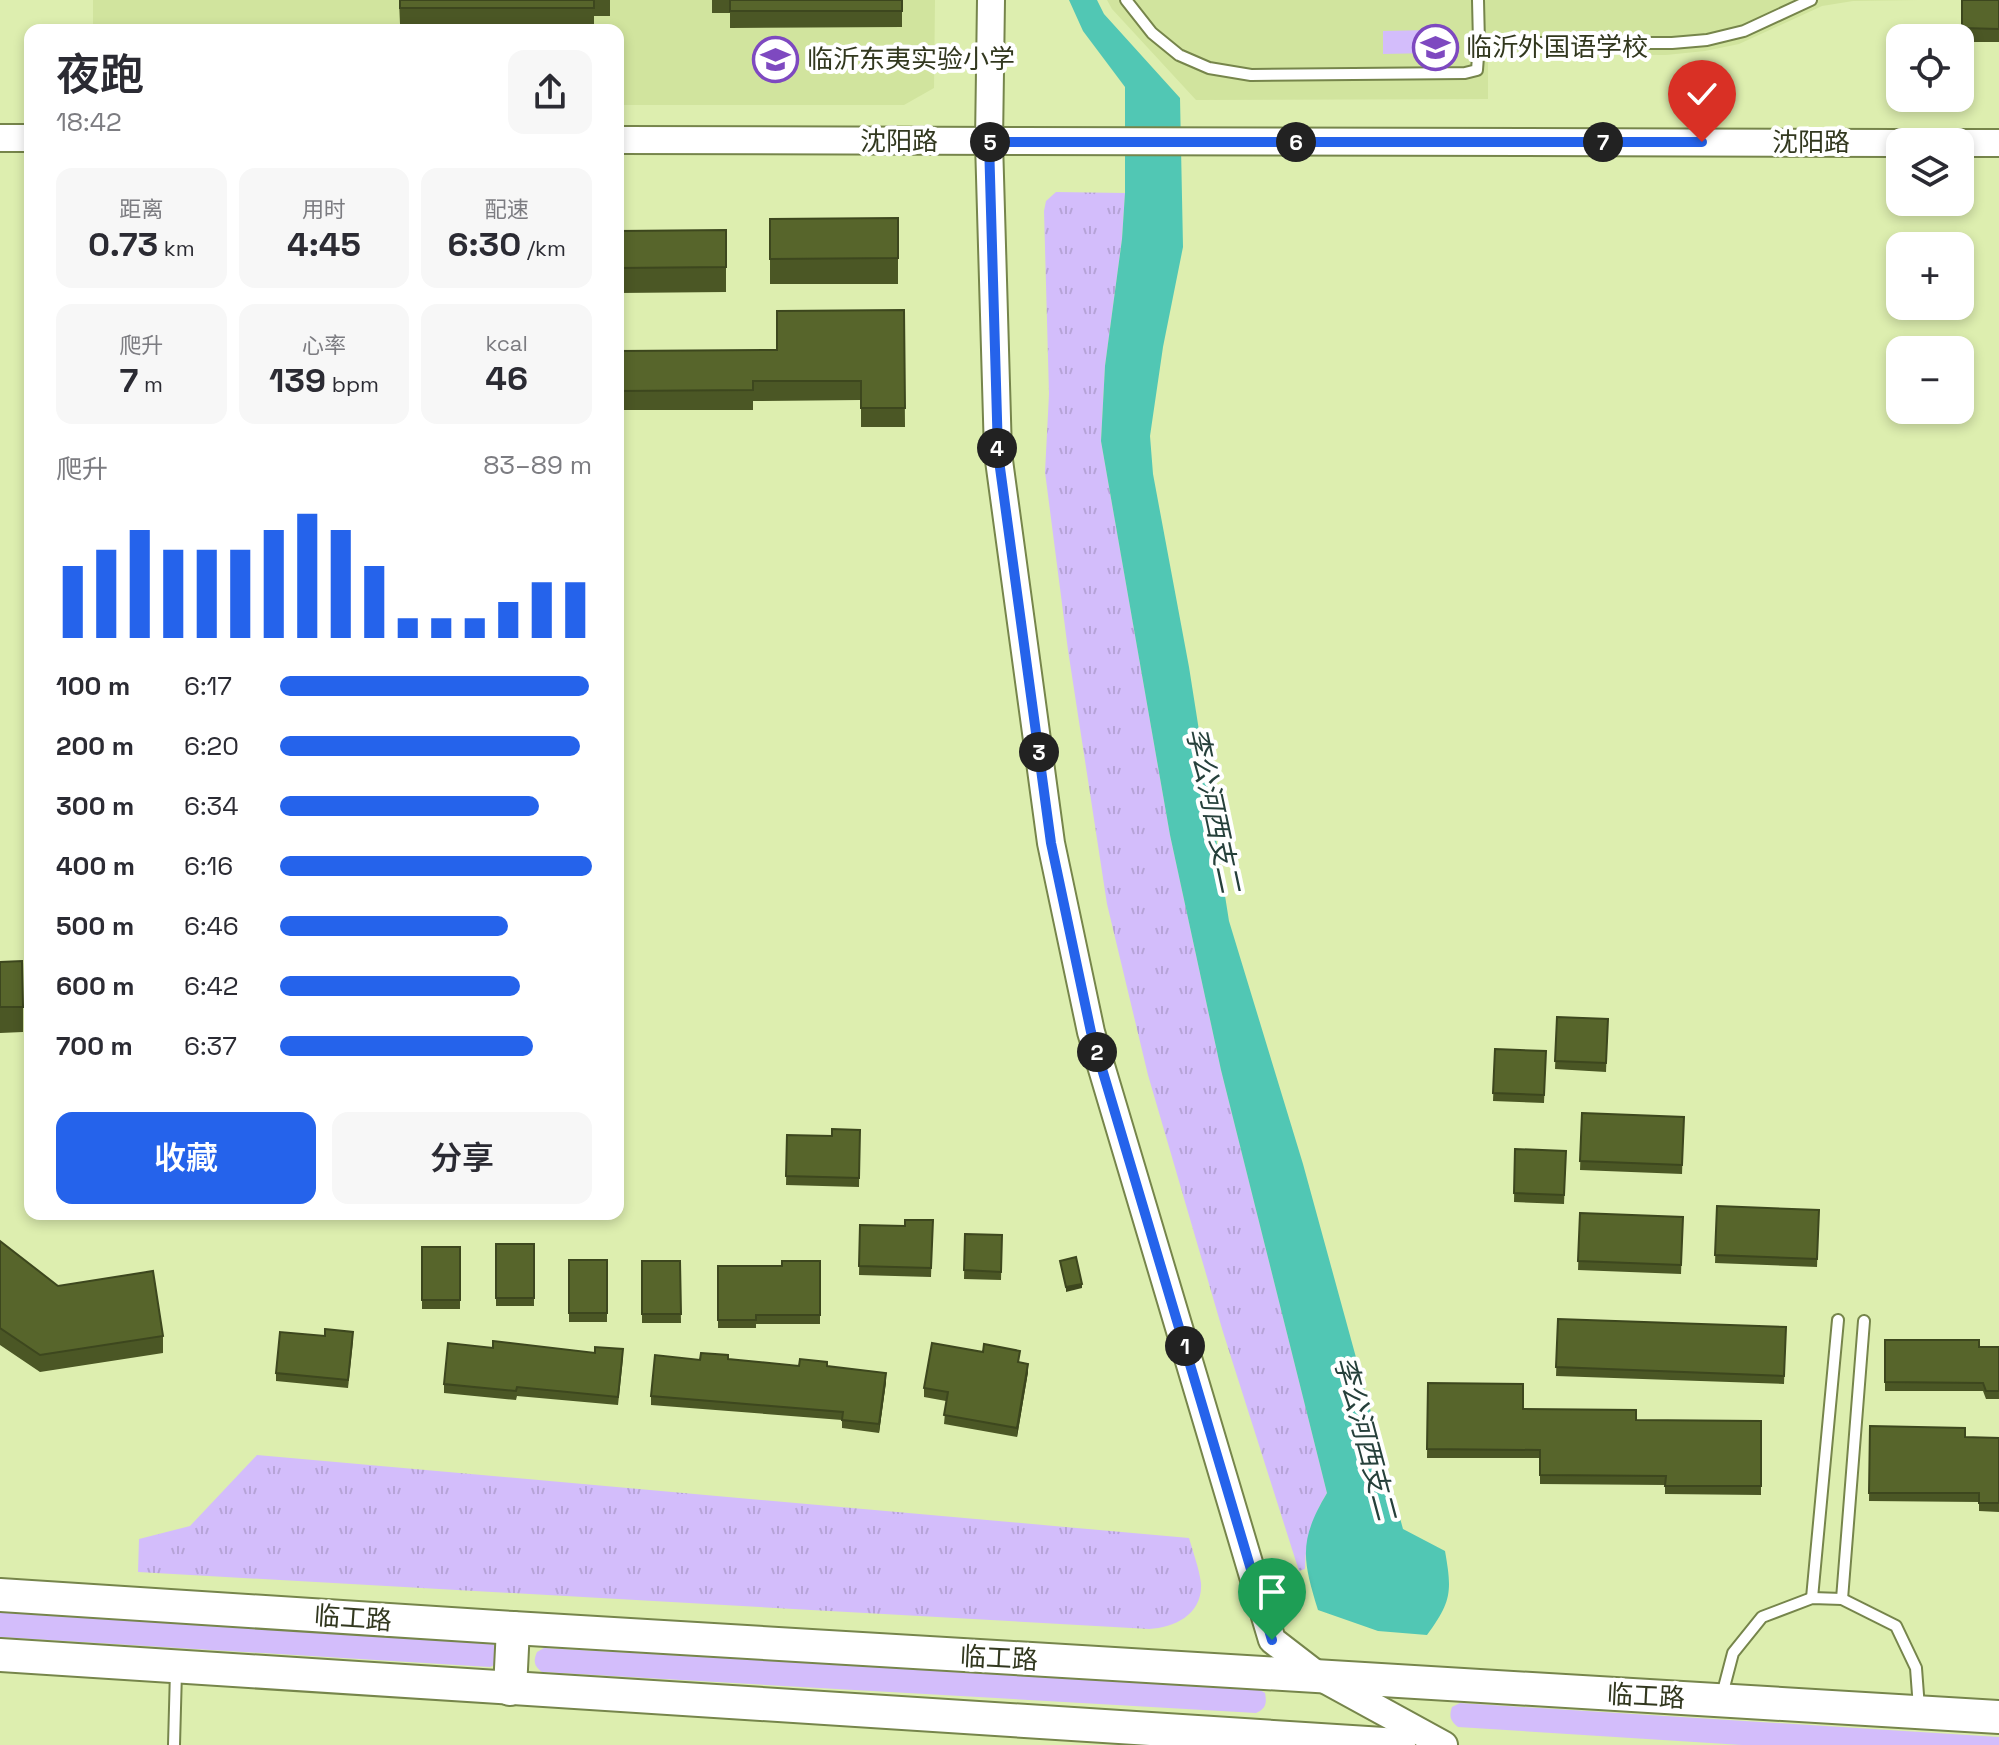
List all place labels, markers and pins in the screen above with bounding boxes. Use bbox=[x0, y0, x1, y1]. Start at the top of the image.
school or university icon: 临沂外国语学校 bbox=[1411, 23, 1459, 71]
place label: 临沂外国语学校 bbox=[1466, 30, 1648, 64]
school or university icon: 临沂东夷实验小学 bbox=[752, 35, 800, 83]
place label: 临沂东夷实验小学 bbox=[807, 42, 1015, 76]
pin bbox=[1668, 60, 1736, 142]
pin: 5 bbox=[970, 122, 1010, 162]
pin: 6 bbox=[1276, 122, 1316, 162]
pin: 7 bbox=[1583, 122, 1623, 162]
pin: 4 bbox=[977, 428, 1017, 468]
pin: 3 bbox=[1019, 732, 1059, 772]
pin: 2 bbox=[1077, 1032, 1117, 1072]
pin: 1 bbox=[1165, 1326, 1205, 1366]
pin bbox=[1238, 1558, 1306, 1640]

